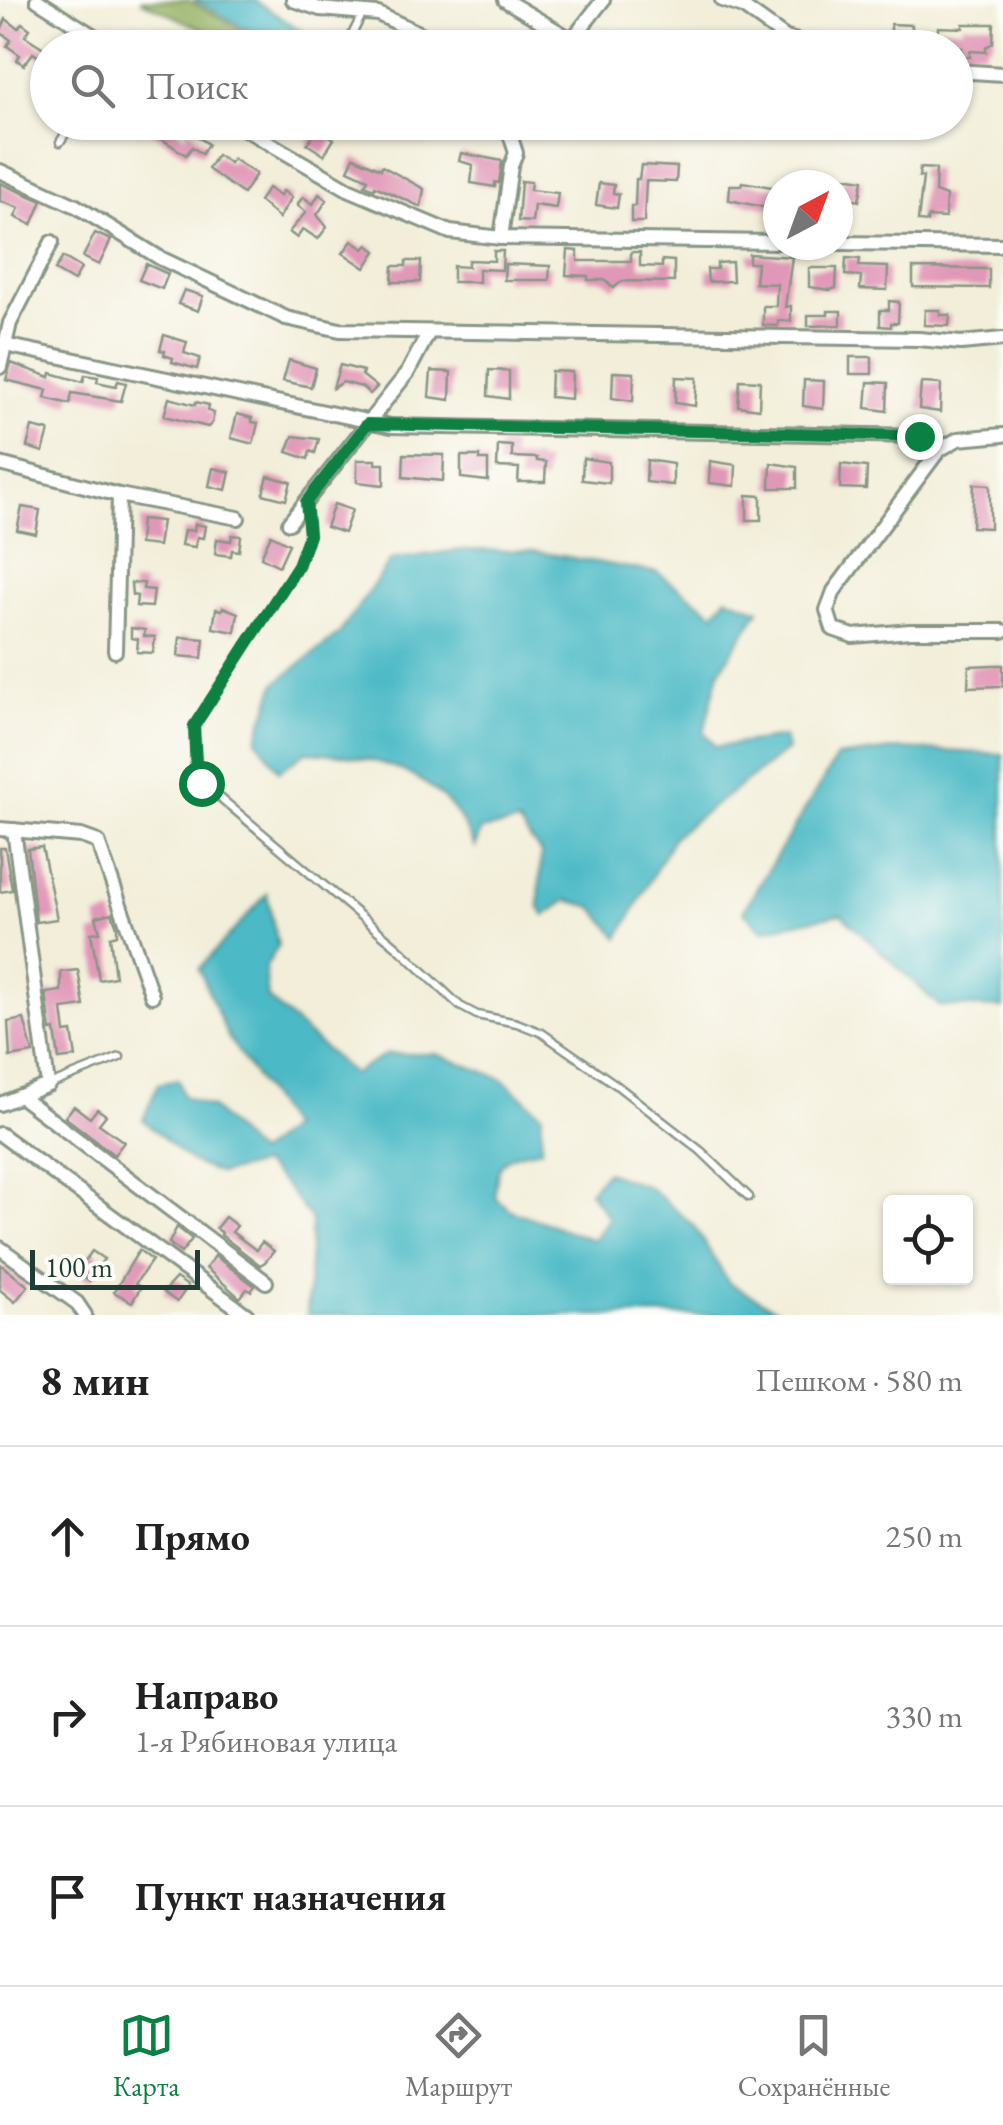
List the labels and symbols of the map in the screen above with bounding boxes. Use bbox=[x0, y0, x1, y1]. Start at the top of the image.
north arrow bbox=[763, 170, 853, 260]
route end bbox=[897, 414, 943, 460]
route start bbox=[179, 761, 225, 807]
scale bar bbox=[30, 1245, 200, 1290]

